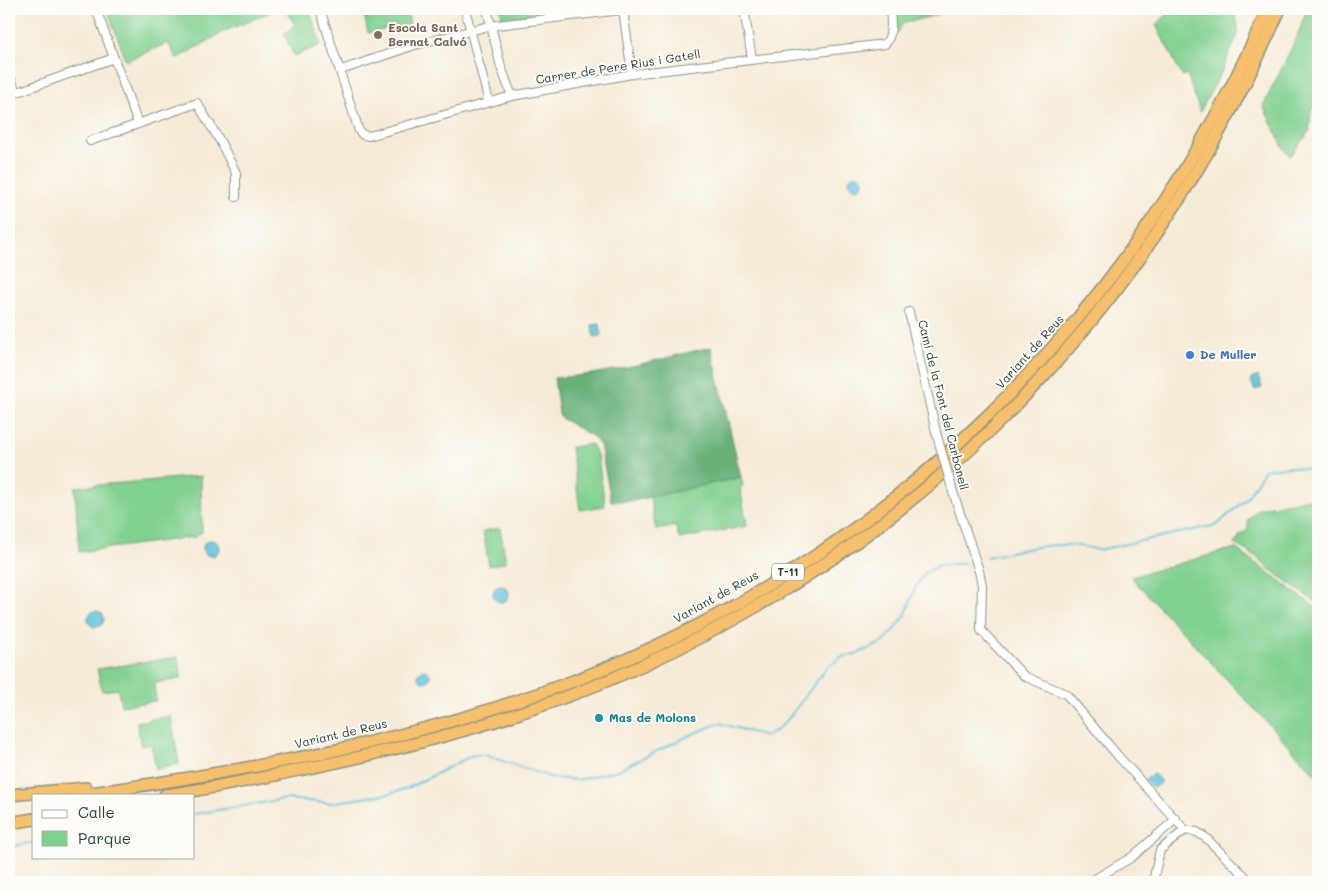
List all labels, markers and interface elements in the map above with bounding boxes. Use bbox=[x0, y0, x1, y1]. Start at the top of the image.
place label: Escola Sant Bernat Calvó bbox=[388, 19, 467, 49]
marker: Escola Sant Bernat Calvó bbox=[372, 29, 384, 41]
street label: Carrer de Pere Rius i Gatell bbox=[534, 45, 701, 87]
street label: Variant de Reus bbox=[992, 311, 1067, 392]
street label: Camí de la Font del Carbonell bbox=[915, 318, 973, 492]
place label: De Muller bbox=[1200, 346, 1257, 362]
marker: De Muller bbox=[1184, 349, 1196, 361]
road number: T-11 bbox=[772, 564, 804, 580]
street label: Variant de Reus bbox=[670, 566, 761, 626]
place label: Mas de Molons bbox=[609, 709, 696, 725]
marker: Mas de Molons bbox=[593, 712, 605, 724]
street label: Variant de Reus bbox=[293, 715, 389, 751]
legend bbox=[32, 794, 195, 858]
text: Calle bbox=[78, 802, 115, 822]
text: Parque bbox=[78, 828, 131, 848]

